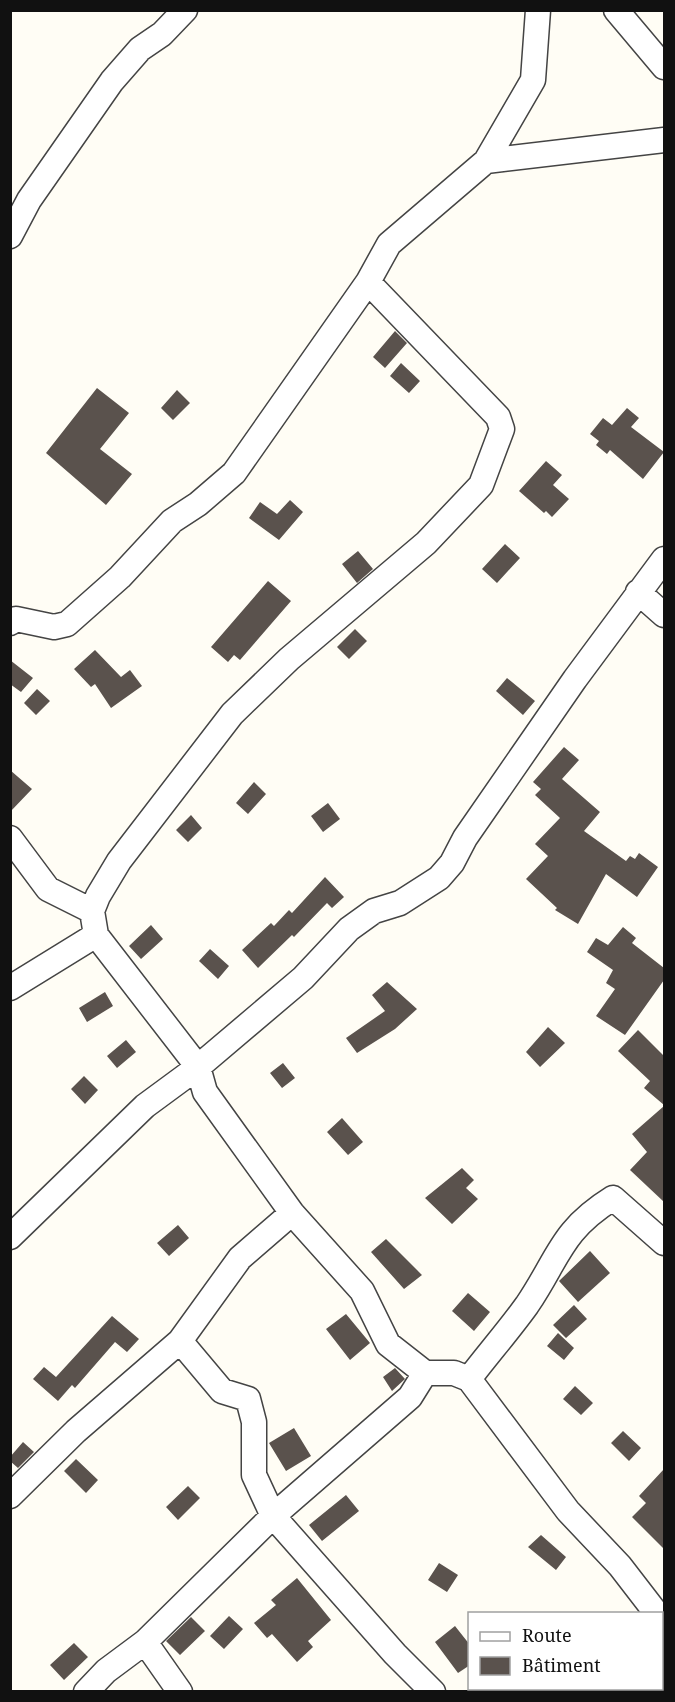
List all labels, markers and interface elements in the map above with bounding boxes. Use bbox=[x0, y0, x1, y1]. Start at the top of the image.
legend bbox=[468, 1612, 663, 1690]
text: Route bbox=[522, 1623, 572, 1647]
text: Bâtiment bbox=[522, 1653, 601, 1677]

